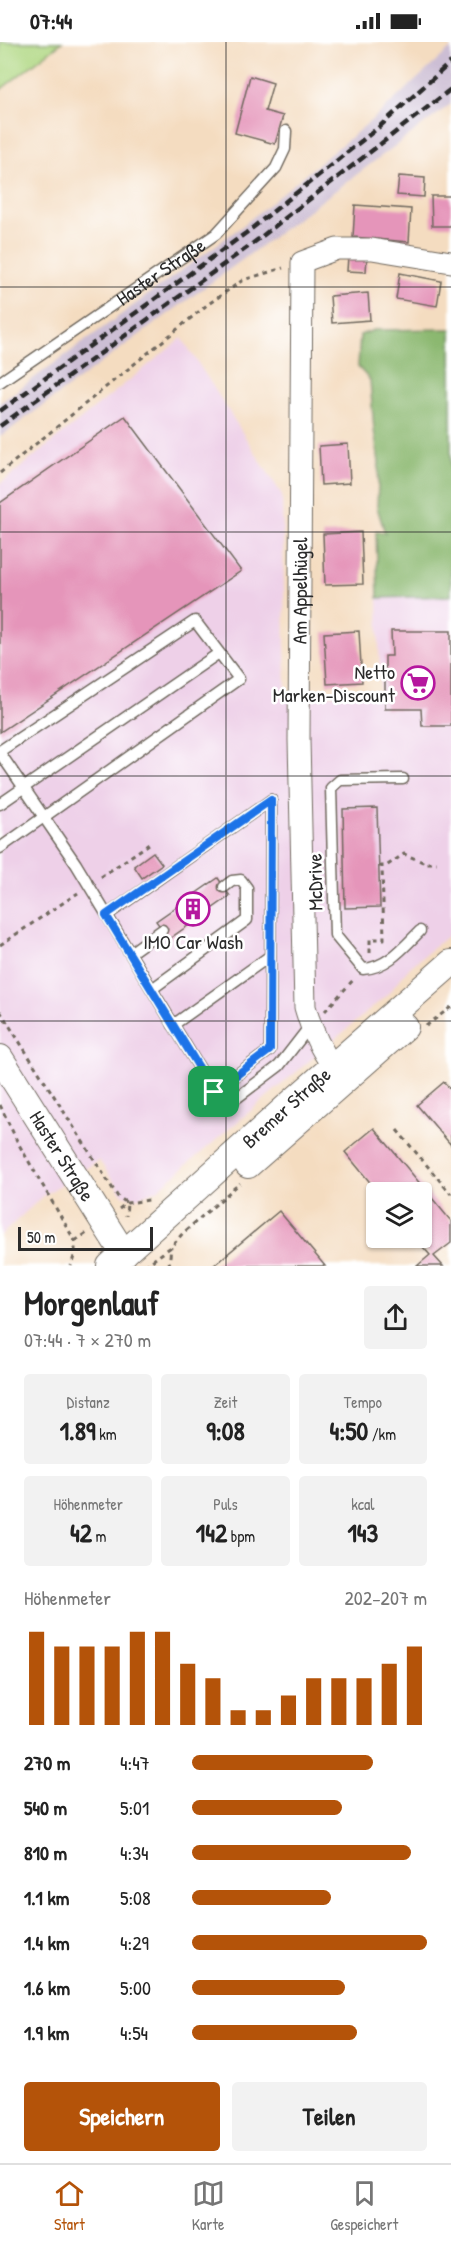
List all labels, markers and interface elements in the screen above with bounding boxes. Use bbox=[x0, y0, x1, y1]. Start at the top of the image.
text: 07:44 bbox=[30, 6, 72, 36]
street label: Haster Straße bbox=[111, 231, 210, 311]
street label: Am Appelhügel bbox=[286, 537, 313, 644]
place label: Netto Marken-Discount bbox=[273, 658, 396, 708]
supermarket icon: Netto Marken-Discount bbox=[400, 665, 436, 701]
street label: McDrive bbox=[301, 853, 328, 911]
building icon: IMO Car Wash bbox=[175, 891, 211, 927]
place label: IMO Car Wash bbox=[143, 928, 243, 955]
street label: Bremer Straße bbox=[236, 1061, 336, 1154]
pin bbox=[188, 1066, 239, 1117]
icon: arrive bbox=[197, 1075, 230, 1108]
street label: Haster Straße bbox=[24, 1105, 101, 1206]
map controls bbox=[366, 1182, 432, 1248]
button: layers bbox=[366, 1182, 432, 1248]
scale bar bbox=[18, 1224, 153, 1252]
text: 50 m bbox=[27, 1226, 56, 1248]
text: Morgenlauf bbox=[24, 1281, 159, 1325]
button: share bbox=[364, 1286, 427, 1349]
text: 07:44 · 7 × 270 m bbox=[24, 1326, 151, 1353]
text: Distanz bbox=[67, 1391, 110, 1413]
text: Zeit bbox=[214, 1391, 237, 1413]
text: Tempo bbox=[344, 1391, 382, 1413]
text: 1.89 bbox=[60, 1413, 95, 1448]
text: 9:08 bbox=[206, 1413, 245, 1448]
text: 4:50 bbox=[330, 1413, 368, 1448]
text: km bbox=[95, 1423, 117, 1445]
text: /km bbox=[368, 1423, 396, 1445]
text: Höhenmeter bbox=[53, 1493, 123, 1515]
text: Puls bbox=[213, 1493, 238, 1515]
text: kcal bbox=[351, 1493, 375, 1515]
text: 42 bbox=[70, 1515, 92, 1550]
text: 142 bbox=[196, 1515, 227, 1550]
text: 143 bbox=[347, 1515, 378, 1550]
text: m bbox=[92, 1525, 106, 1547]
text: bpm bbox=[227, 1525, 255, 1547]
text: Höhenmeter bbox=[24, 1584, 111, 1611]
text: 202–207 m bbox=[345, 1584, 427, 1611]
text: 270 m bbox=[24, 1749, 70, 1776]
text: 4:47 bbox=[120, 1749, 150, 1776]
text: 540 m bbox=[24, 1794, 67, 1821]
text: 5:01 bbox=[120, 1794, 149, 1821]
text: 810 m bbox=[24, 1839, 67, 1866]
text: 4:34 bbox=[120, 1839, 149, 1866]
text: 1.1 km bbox=[24, 1884, 69, 1911]
text: 5:08 bbox=[120, 1884, 151, 1911]
text: 1.4 km bbox=[24, 1929, 70, 1956]
text: 4:29 bbox=[120, 1929, 149, 1956]
text: 1.6 km bbox=[24, 1974, 70, 2001]
text: 5:00 bbox=[120, 1974, 151, 2001]
text: 1.9 km bbox=[24, 2019, 69, 2046]
text: 4:54 bbox=[120, 2019, 148, 2046]
button: Speichern bbox=[24, 2082, 220, 2151]
button: Teilen bbox=[232, 2082, 427, 2151]
tab: Start bbox=[53, 2177, 86, 2235]
tab: Karte bbox=[192, 2177, 225, 2235]
tab: Gespeichert bbox=[330, 2177, 398, 2235]

